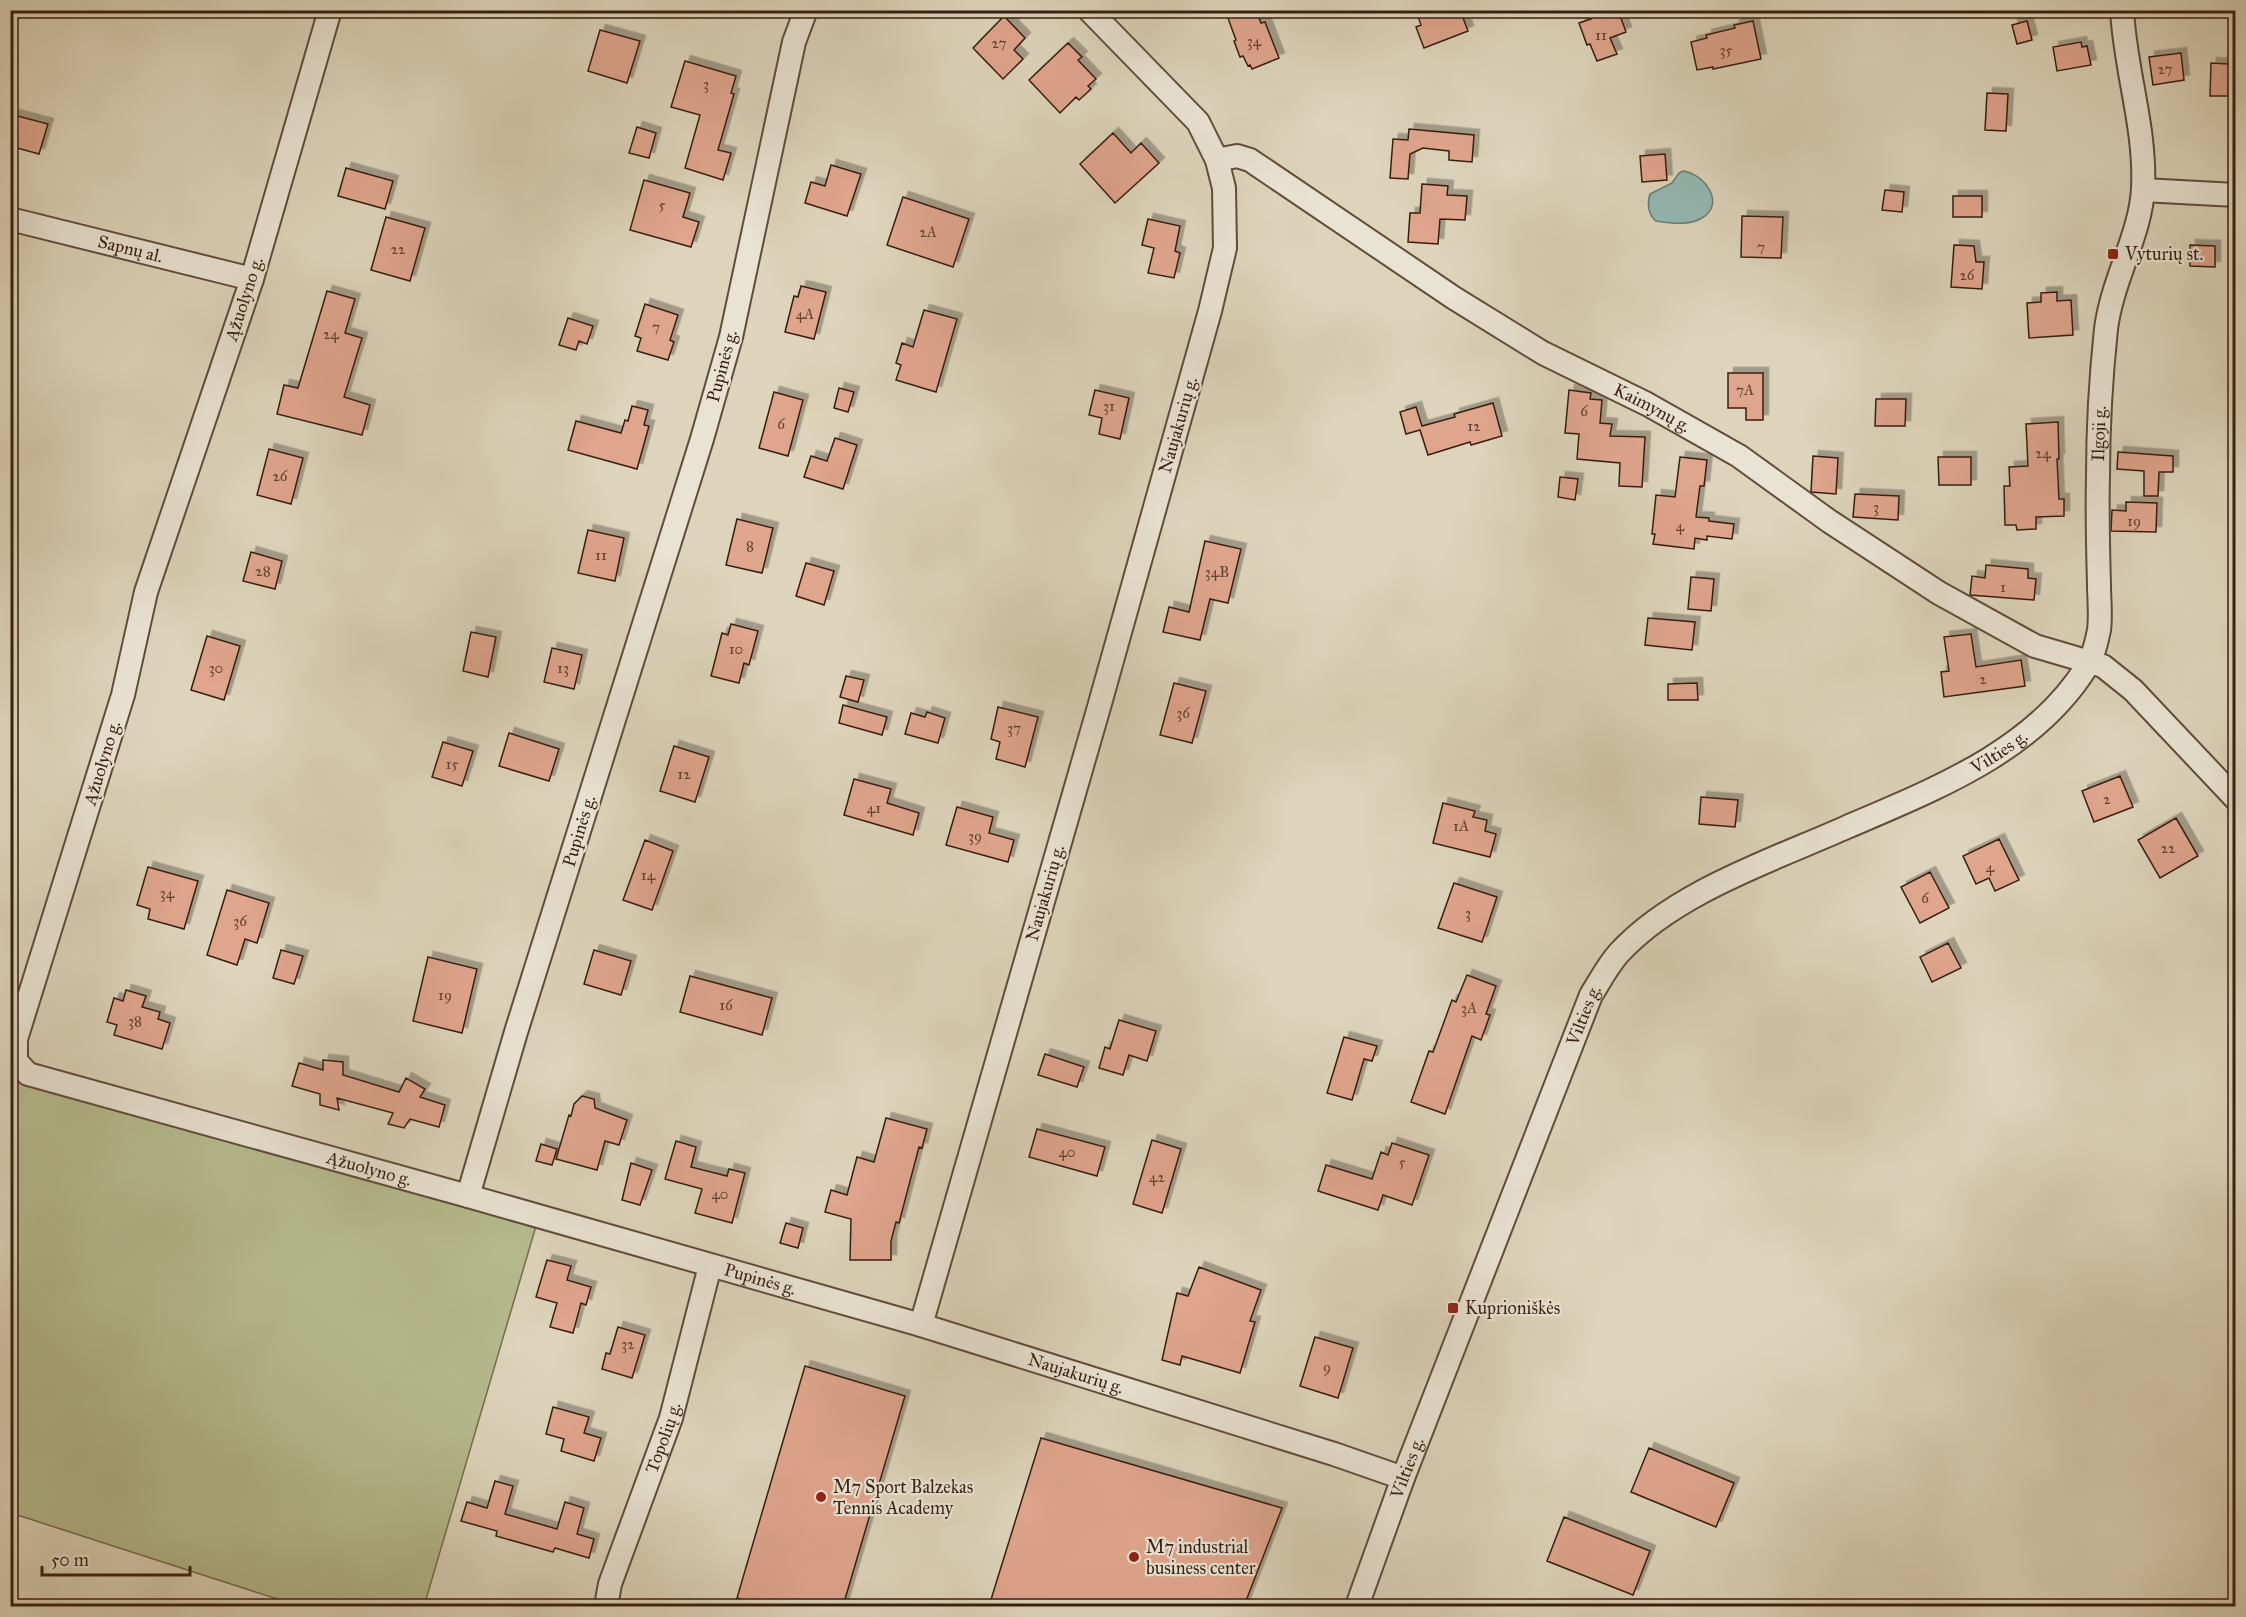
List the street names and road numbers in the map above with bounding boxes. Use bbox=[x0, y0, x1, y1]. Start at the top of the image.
street label: Sapnų al. bbox=[96, 230, 165, 268]
street label: Ąžuolyno g. bbox=[220, 254, 269, 345]
street label: Pupinės g. bbox=[702, 328, 743, 405]
street label: Naujakurių g. bbox=[1154, 374, 1203, 476]
street label: Kaimynų g. bbox=[1610, 378, 1694, 437]
street label: Ilgoji g. bbox=[2087, 405, 2112, 462]
street label: Ąžuolyno g. bbox=[78, 718, 126, 809]
street label: Vilties g. bbox=[1966, 725, 2032, 779]
street label: Pupinės g. bbox=[558, 793, 601, 870]
street label: Naujakurių g. bbox=[1021, 842, 1070, 944]
street label: Vilties g. bbox=[1561, 980, 1606, 1049]
street label: Ąžuolyno g. bbox=[323, 1146, 414, 1191]
street label: Pupinės g. bbox=[722, 1259, 799, 1300]
street label: Naujakurių g. bbox=[1025, 1348, 1126, 1399]
street label: Topolių g. bbox=[641, 1400, 686, 1476]
street label: Vilties g. bbox=[1385, 1434, 1429, 1502]

